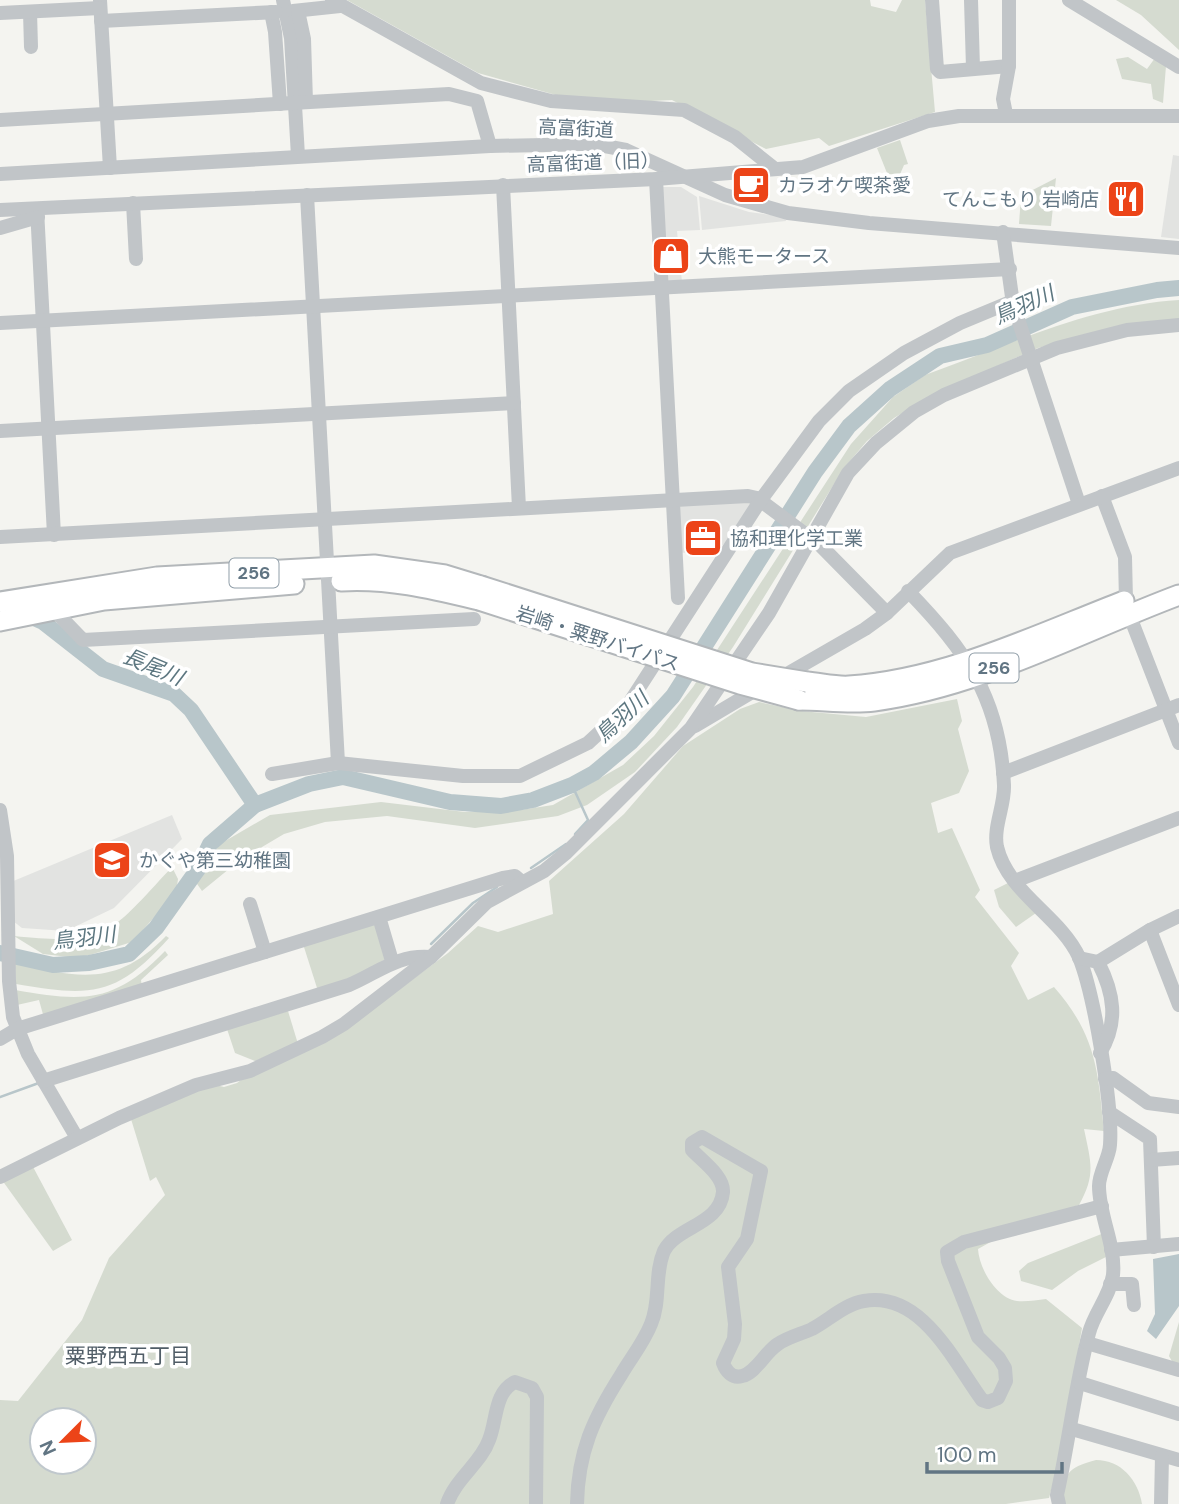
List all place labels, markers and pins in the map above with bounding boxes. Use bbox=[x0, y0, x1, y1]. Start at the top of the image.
cafe icon: カラオケ喫茶愛 bbox=[730, 164, 772, 206]
place label: カラオケ喫茶愛 bbox=[778, 173, 911, 198]
restaurant icon: てんこもり 岩崎店 bbox=[1105, 178, 1147, 220]
place label: てんこもり 岩崎店 bbox=[942, 187, 1099, 212]
shop icon: 大熊モータース bbox=[650, 235, 692, 277]
place label: 大熊モータース bbox=[698, 244, 830, 269]
office icon: 協和理化学工業 bbox=[682, 517, 724, 559]
place label: 協和理化学工業 bbox=[730, 526, 863, 551]
school or university icon: かぐや第三幼稚園 bbox=[91, 839, 133, 881]
place label: かぐや第三幼稚園 bbox=[139, 848, 291, 873]

